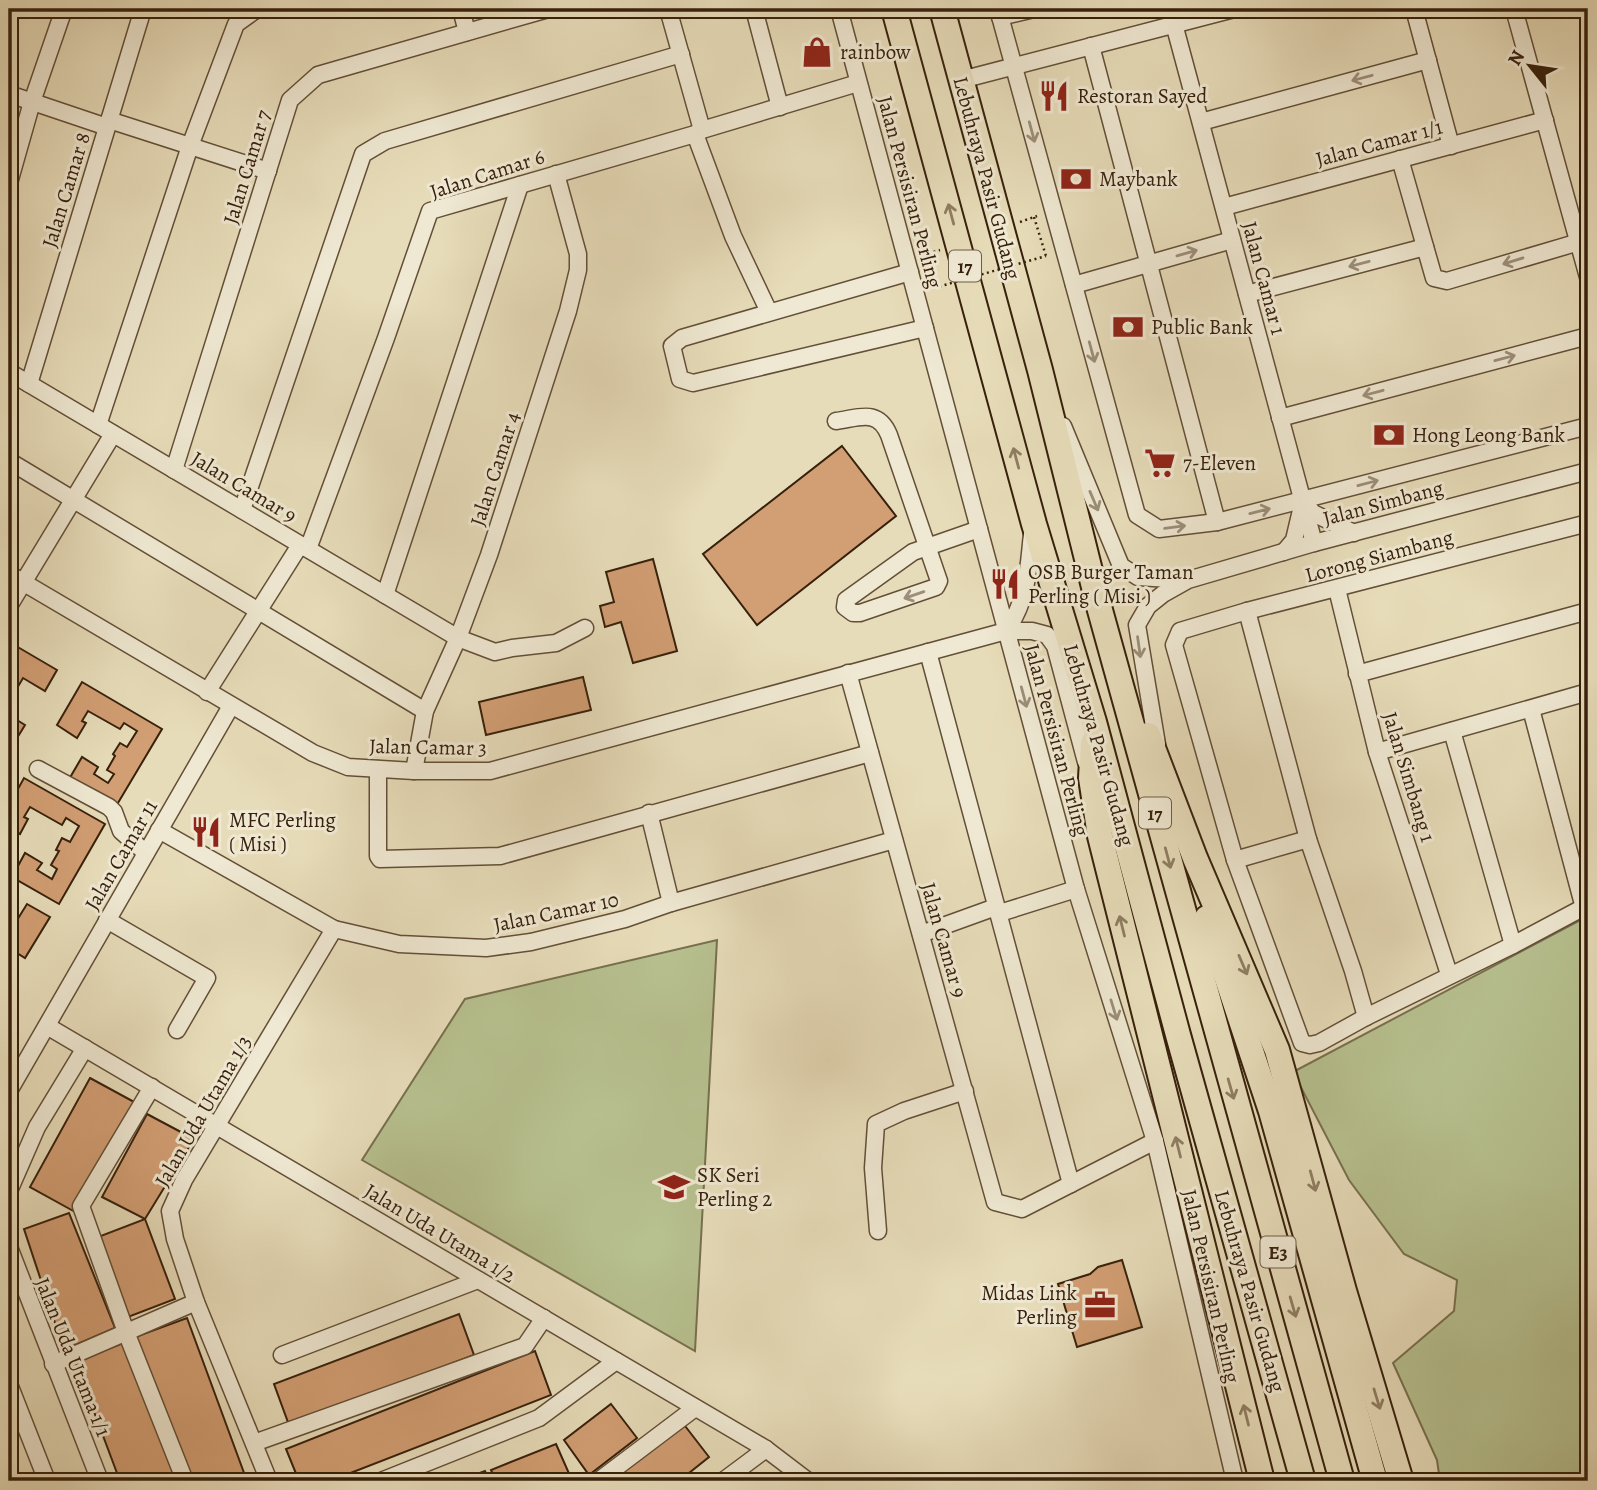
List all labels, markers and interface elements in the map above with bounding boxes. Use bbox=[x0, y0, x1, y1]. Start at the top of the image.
north arrow bbox=[1496, 32, 1566, 102]
shop icon: rainbow bbox=[800, 35, 834, 69]
place label: rainbow bbox=[840, 38, 911, 66]
text: N bbox=[1501, 45, 1531, 70]
one-way arrow bbox=[1351, 72, 1374, 85]
street label: Lebuhraya Pasir Gudang bbox=[946, 73, 1028, 283]
restaurant icon: Restoran Sayed bbox=[1037, 79, 1071, 113]
place label: Restoran Sayed bbox=[1077, 82, 1208, 110]
street label: Jalan Persisiran Perling bbox=[871, 93, 949, 292]
street label: Jalan Camar 7 bbox=[216, 106, 278, 227]
street label: Jalan Camar 1/1 bbox=[1312, 113, 1446, 173]
one-way arrow bbox=[1026, 120, 1039, 143]
street label: Jalan Camar 8 bbox=[35, 129, 97, 251]
street label: Jalan Camar 6 bbox=[426, 142, 548, 206]
bank icon: Maybank bbox=[1059, 162, 1093, 196]
place label: Maybank bbox=[1099, 165, 1178, 193]
one-way arrow bbox=[944, 203, 957, 226]
street label: Jalan Camar 1 bbox=[1235, 218, 1293, 338]
one-way arrow bbox=[1176, 245, 1198, 258]
road number: 17 bbox=[949, 250, 981, 282]
one-way arrow bbox=[1502, 256, 1524, 269]
one-way arrow bbox=[1348, 258, 1371, 271]
bank icon: Public Bank bbox=[1111, 310, 1145, 344]
place label: Public Bank bbox=[1151, 313, 1254, 341]
one-way arrow bbox=[1087, 340, 1100, 362]
one-way arrow bbox=[1493, 351, 1516, 364]
one-way arrow bbox=[1362, 387, 1385, 400]
street label: Jalan Camar 4 bbox=[463, 408, 527, 530]
bank icon: Hong Leong Bank bbox=[1372, 418, 1406, 452]
place label: Hong Leong Bank bbox=[1412, 421, 1566, 449]
street label: Jalan Camar 9 bbox=[186, 444, 302, 530]
supermarket icon: 7-Eleven bbox=[1143, 446, 1177, 480]
one-way arrow bbox=[1009, 447, 1022, 470]
place label: 7-Eleven bbox=[1183, 449, 1256, 477]
street label: Jalan Simbang bbox=[1320, 473, 1447, 532]
one-way arrow bbox=[1357, 476, 1379, 489]
one-way arrow bbox=[1089, 489, 1102, 511]
one-way arrow bbox=[1248, 504, 1270, 517]
one-way arrow bbox=[1163, 521, 1186, 534]
street label: Lorong Siambang bbox=[1302, 523, 1457, 589]
place label: OSB Burger Taman Perling ( Misi ) bbox=[1028, 558, 1193, 610]
restaurant icon: OSB Burger Taman Perling ( Misi ) bbox=[988, 567, 1022, 601]
one-way arrow bbox=[903, 589, 925, 602]
one-way arrow bbox=[1133, 635, 1146, 658]
street label: Jalan Persisiran Perling bbox=[1018, 641, 1096, 840]
street label: Lebuhraya Pasir Gudang bbox=[1057, 641, 1141, 850]
one-way arrow bbox=[1018, 685, 1031, 708]
street label: Jalan Simbang 1 bbox=[1376, 708, 1442, 846]
street label: Jalan Camar 3 bbox=[369, 732, 487, 762]
street label: Jalan Camar 11 bbox=[78, 795, 164, 915]
road number: 17 bbox=[1139, 798, 1171, 828]
place label: MFC Perling ( Misi ) bbox=[229, 806, 336, 858]
restaurant icon: MFC Perling ( Misi ) bbox=[189, 815, 223, 849]
one-way arrow bbox=[1162, 847, 1175, 869]
street label: Jalan Camar 9 bbox=[914, 879, 974, 1001]
street label: Jalan Camar 10 bbox=[491, 885, 621, 939]
one-way arrow bbox=[1115, 916, 1128, 938]
one-way arrow bbox=[1237, 954, 1250, 975]
one-way arrow bbox=[1108, 998, 1121, 1020]
street label: Jalan Uda Utama 1/3 bbox=[148, 1030, 258, 1192]
one-way arrow bbox=[1226, 1077, 1239, 1099]
one-way arrow bbox=[1171, 1136, 1184, 1159]
place label: SK Seri Perling 2 bbox=[697, 1161, 772, 1213]
school or university icon: SK Seri Perling 2 bbox=[657, 1170, 691, 1204]
one-way arrow bbox=[1308, 1170, 1321, 1192]
street label: Jalan Uda Utama 1/2 bbox=[359, 1177, 521, 1289]
street label: Jalan Persisiran Perling bbox=[1175, 1186, 1247, 1386]
street label: Lebuhraya Pasir Gudang bbox=[1208, 1187, 1292, 1396]
road number: E3 bbox=[1260, 1236, 1296, 1268]
street label: Jalan Uda Utama 1/1 bbox=[28, 1273, 118, 1441]
place label: Midas Link Perling bbox=[981, 1279, 1078, 1331]
office icon: Midas Link Perling bbox=[1083, 1288, 1117, 1322]
one-way arrow bbox=[1288, 1296, 1301, 1318]
one-way arrow bbox=[1371, 1388, 1384, 1410]
one-way arrow bbox=[1239, 1404, 1252, 1427]

